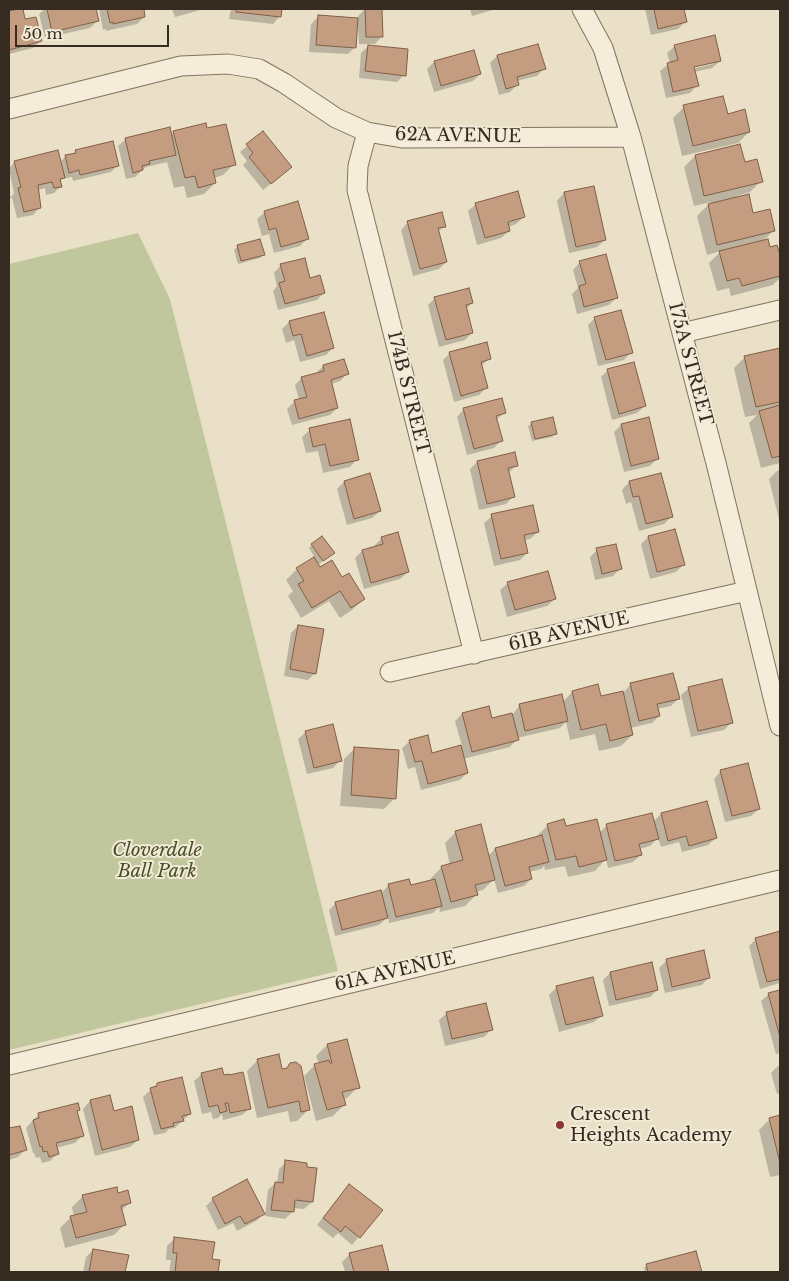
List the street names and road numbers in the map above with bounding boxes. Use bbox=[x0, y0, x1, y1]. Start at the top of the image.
street label: 62A AVENUE bbox=[395, 124, 521, 148]
street label: 175A STREET bbox=[663, 300, 717, 428]
street label: 174B STREET bbox=[382, 329, 434, 457]
street label: 61B AVENUE bbox=[507, 608, 631, 656]
street label: 61A AVENUE bbox=[333, 948, 457, 996]

